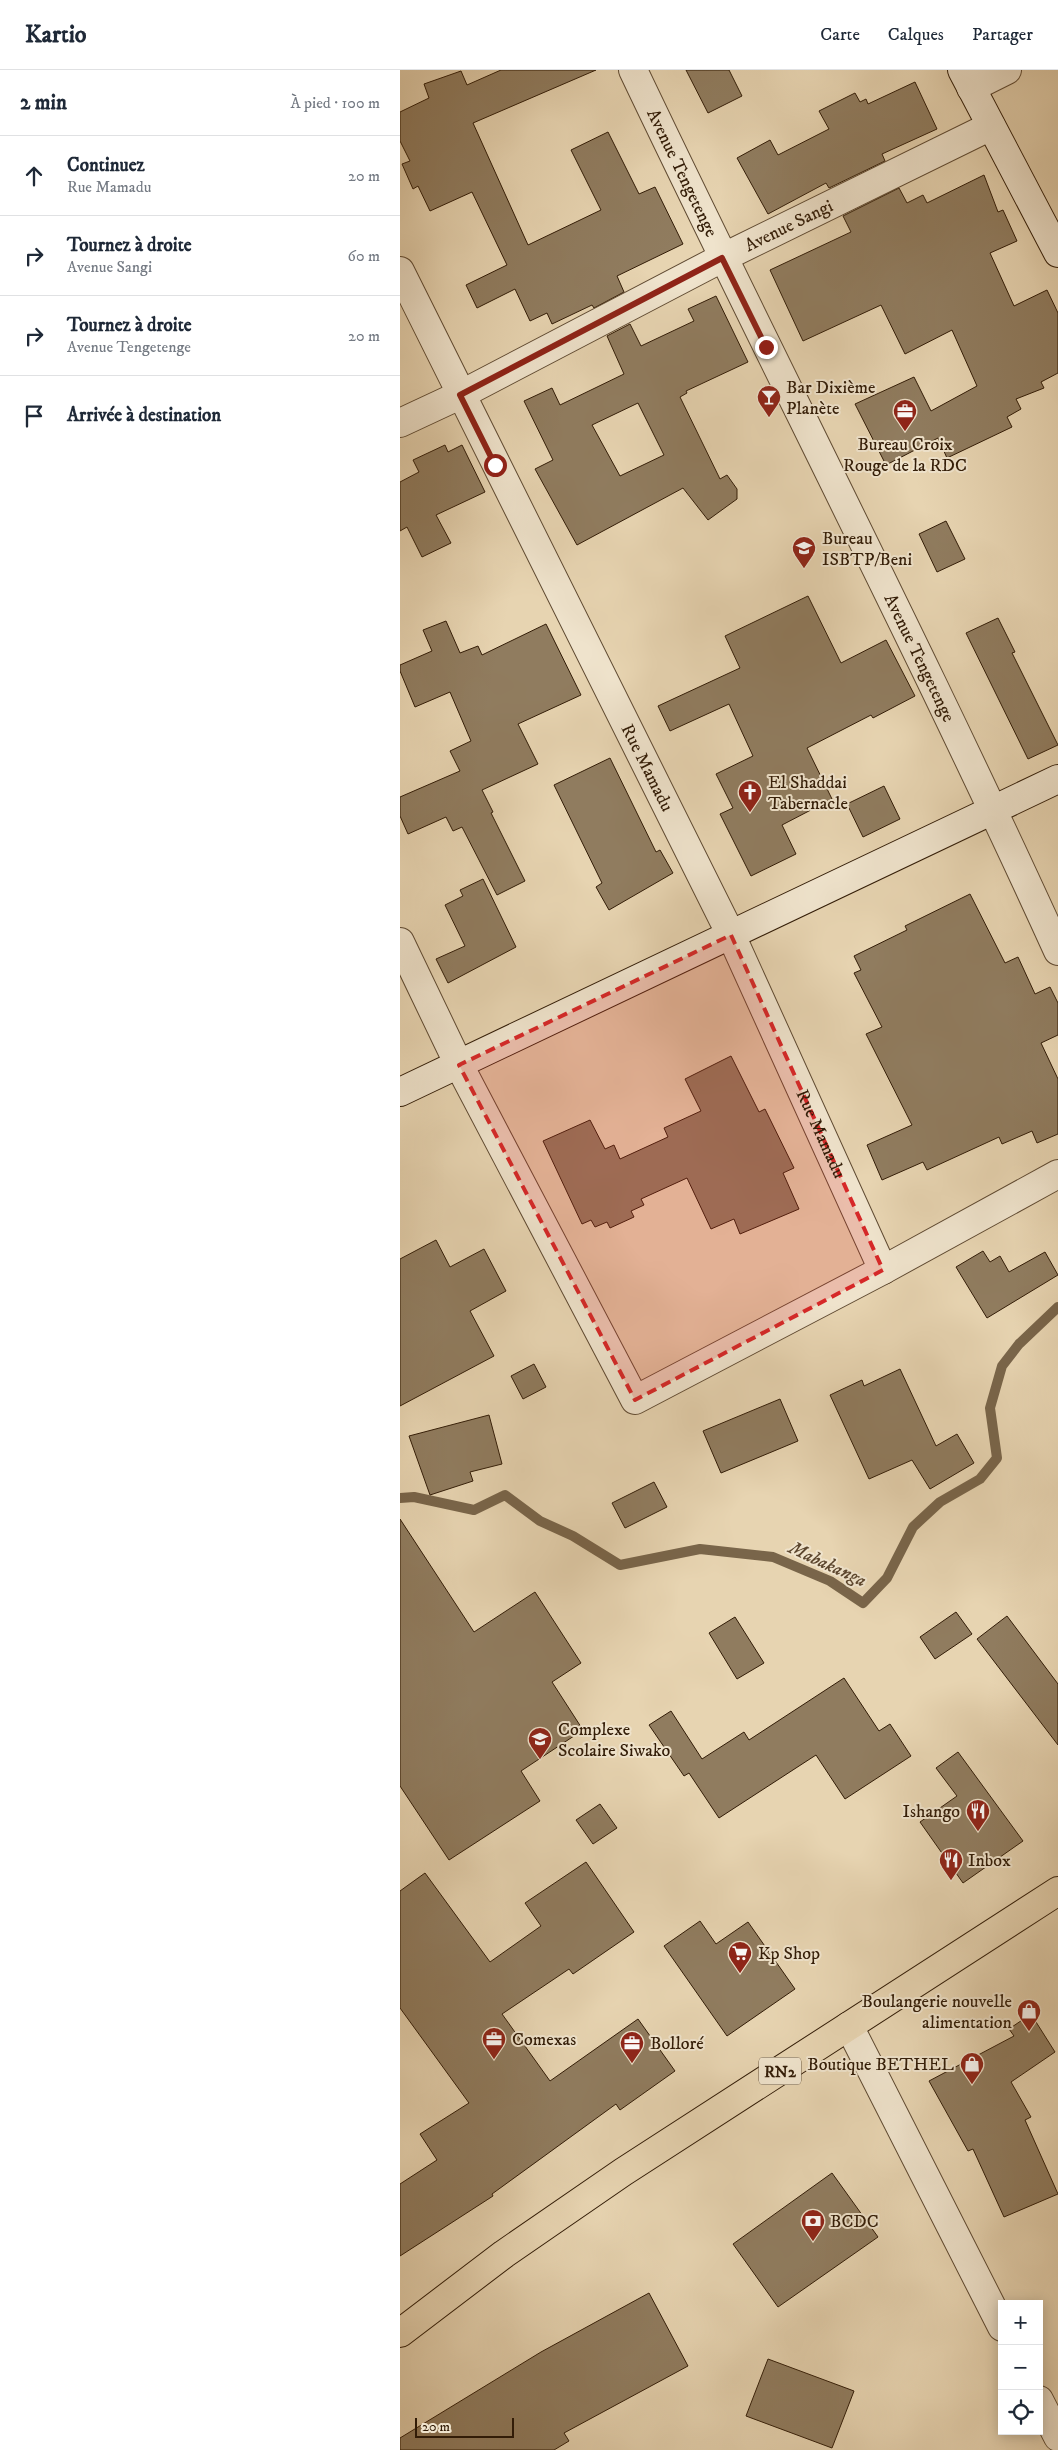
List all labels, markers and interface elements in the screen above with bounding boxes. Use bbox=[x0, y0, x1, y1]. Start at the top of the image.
text: Kartio bbox=[25, 20, 87, 50]
text: Carte bbox=[820, 24, 860, 46]
text: Calques bbox=[888, 24, 944, 46]
text: Partager bbox=[972, 24, 1033, 46]
text: 2 min bbox=[20, 90, 67, 116]
text: À pied · 100 m bbox=[290, 93, 380, 113]
street label: Avenue Tengetenge bbox=[641, 106, 722, 241]
text: Continuez bbox=[67, 154, 145, 177]
icon: ahead bbox=[20, 162, 48, 190]
text: 20 m bbox=[348, 166, 380, 186]
text: Rue Mamadu bbox=[67, 177, 151, 197]
street label: Avenue Sangi bbox=[741, 195, 837, 257]
text: Tournez à droite bbox=[67, 234, 192, 257]
icon: right bbox=[20, 242, 48, 270]
text: 60 m bbox=[348, 246, 380, 266]
text: Avenue Sangi bbox=[67, 257, 152, 277]
text: Tournez à droite bbox=[67, 314, 192, 337]
icon: right bbox=[20, 322, 48, 350]
text: 20 m bbox=[348, 326, 380, 346]
route end bbox=[755, 336, 778, 359]
text: Avenue Tengetenge bbox=[67, 337, 191, 357]
place label: Bar Dixième Planète bbox=[786, 377, 876, 420]
bar icon: Bar Dixième Planète bbox=[756, 384, 782, 418]
office icon: Bureau Croix Rouge de la RDC bbox=[892, 398, 918, 432]
icon: arrive bbox=[20, 402, 48, 430]
text: Arrivée à destination bbox=[67, 404, 221, 427]
place label: Bureau Croix Rouge de la RDC bbox=[843, 434, 967, 477]
route start bbox=[484, 454, 507, 477]
place label: Bureau ISBTP/Beni bbox=[822, 528, 912, 571]
school or university icon: Bureau ISBTP/Beni bbox=[791, 535, 817, 569]
street label: Avenue Tengetenge bbox=[879, 591, 959, 726]
street label: Rue Mamadu bbox=[616, 721, 678, 816]
place label: El Shaddai Tabernacle bbox=[768, 772, 848, 815]
church icon: El Shaddai Tabernacle bbox=[737, 779, 763, 813]
street label: Rue Mamadu bbox=[791, 1086, 850, 1182]
water label: Mabakanga bbox=[783, 1536, 870, 1592]
place label: Complexe Scolaire Siwako bbox=[558, 1719, 671, 1762]
school or university icon: Complexe Scolaire Siwako bbox=[527, 1726, 553, 1760]
restaurant icon: Ishango bbox=[965, 1798, 991, 1832]
place label: Ishango bbox=[903, 1801, 960, 1823]
restaurant icon: Inbox bbox=[938, 1847, 964, 1881]
place label: Inbox bbox=[968, 1850, 1011, 1872]
supermarket icon: Kp Shop bbox=[727, 1940, 753, 1974]
place label: Kp Shop bbox=[758, 1943, 820, 1965]
place label: Boulangerie nouvelle alimentation bbox=[862, 1991, 1013, 2034]
shop icon: Boulangerie nouvelle alimentation bbox=[1016, 1998, 1042, 2032]
office icon: Comexas bbox=[481, 2026, 507, 2060]
place label: Comexas bbox=[512, 2029, 576, 2051]
office icon: Bolloré bbox=[619, 2030, 645, 2064]
place label: Bolloré bbox=[650, 2033, 704, 2055]
shop icon: Boutique BETHEL bbox=[959, 2051, 985, 2085]
place label: Boutique BETHEL bbox=[807, 2054, 954, 2076]
road number: RN2 bbox=[759, 2058, 801, 2084]
bank icon: BCDC bbox=[800, 2208, 826, 2242]
place label: BCDC bbox=[830, 2211, 879, 2233]
map controls bbox=[998, 2300, 1043, 2435]
button: + bbox=[998, 2300, 1043, 2345]
button: − bbox=[998, 2345, 1043, 2390]
button: locate bbox=[998, 2390, 1043, 2435]
scale bar bbox=[415, 2415, 514, 2438]
text: 20 m bbox=[422, 2418, 450, 2436]

